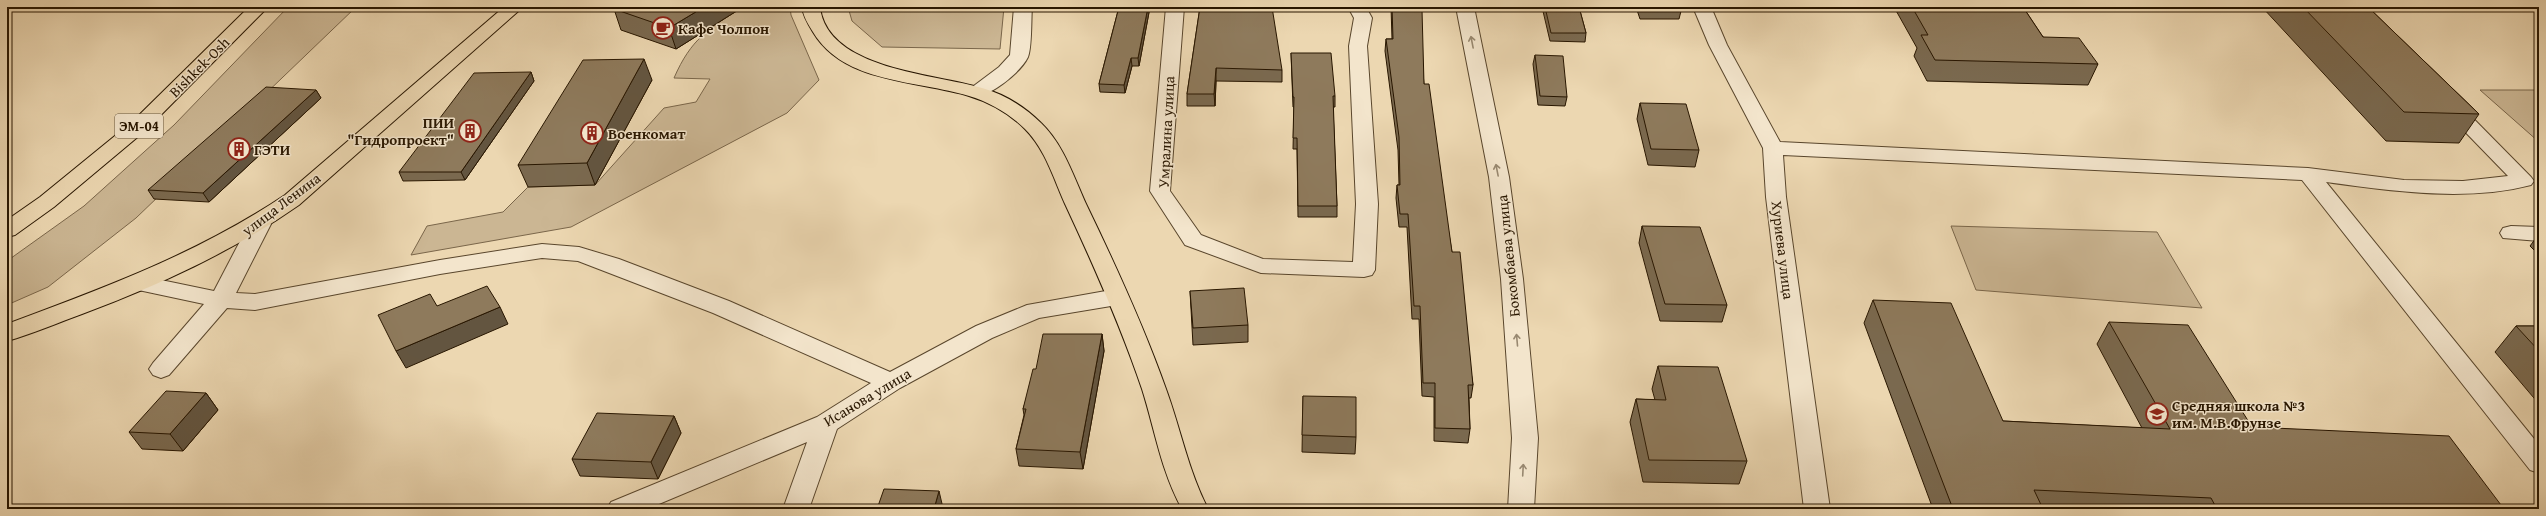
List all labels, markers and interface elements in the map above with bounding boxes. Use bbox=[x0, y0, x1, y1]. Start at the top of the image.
cafe icon: Кафе Чолпон bbox=[650, 15, 676, 41]
place label: Кафе Чолпон bbox=[678, 18, 769, 39]
street label: Bishkek-Osh bbox=[164, 32, 234, 102]
one-way arrow bbox=[1467, 36, 1475, 49]
street label: Умралина улица bbox=[1153, 75, 1179, 188]
place label: ПИИ "Гидропроект" bbox=[347, 112, 454, 150]
road number: ЭМ-04 bbox=[115, 114, 163, 138]
building icon: ПИИ "Гидропроект" bbox=[457, 118, 483, 144]
building icon: Военкомат bbox=[579, 120, 605, 146]
place label: Военкомат bbox=[608, 123, 686, 144]
building icon: ГЭТИ bbox=[226, 136, 252, 162]
place label: ГЭТИ bbox=[254, 139, 291, 160]
one-way arrow bbox=[1493, 163, 1501, 176]
street label: улица Ленина bbox=[236, 167, 325, 241]
street label: Бокомбаева улица bbox=[1491, 193, 1525, 318]
street label: Хуриева улица bbox=[1767, 199, 1800, 301]
one-way arrow bbox=[1513, 334, 1520, 347]
street label: Исанова улица bbox=[819, 362, 915, 431]
place label: Средняя школа №3 им. М.В.Фрунзе bbox=[2172, 395, 2305, 433]
school or university icon: Средняя школа №3 им. М.В.Фрунзе bbox=[2144, 401, 2170, 427]
one-way arrow bbox=[1520, 464, 1527, 477]

